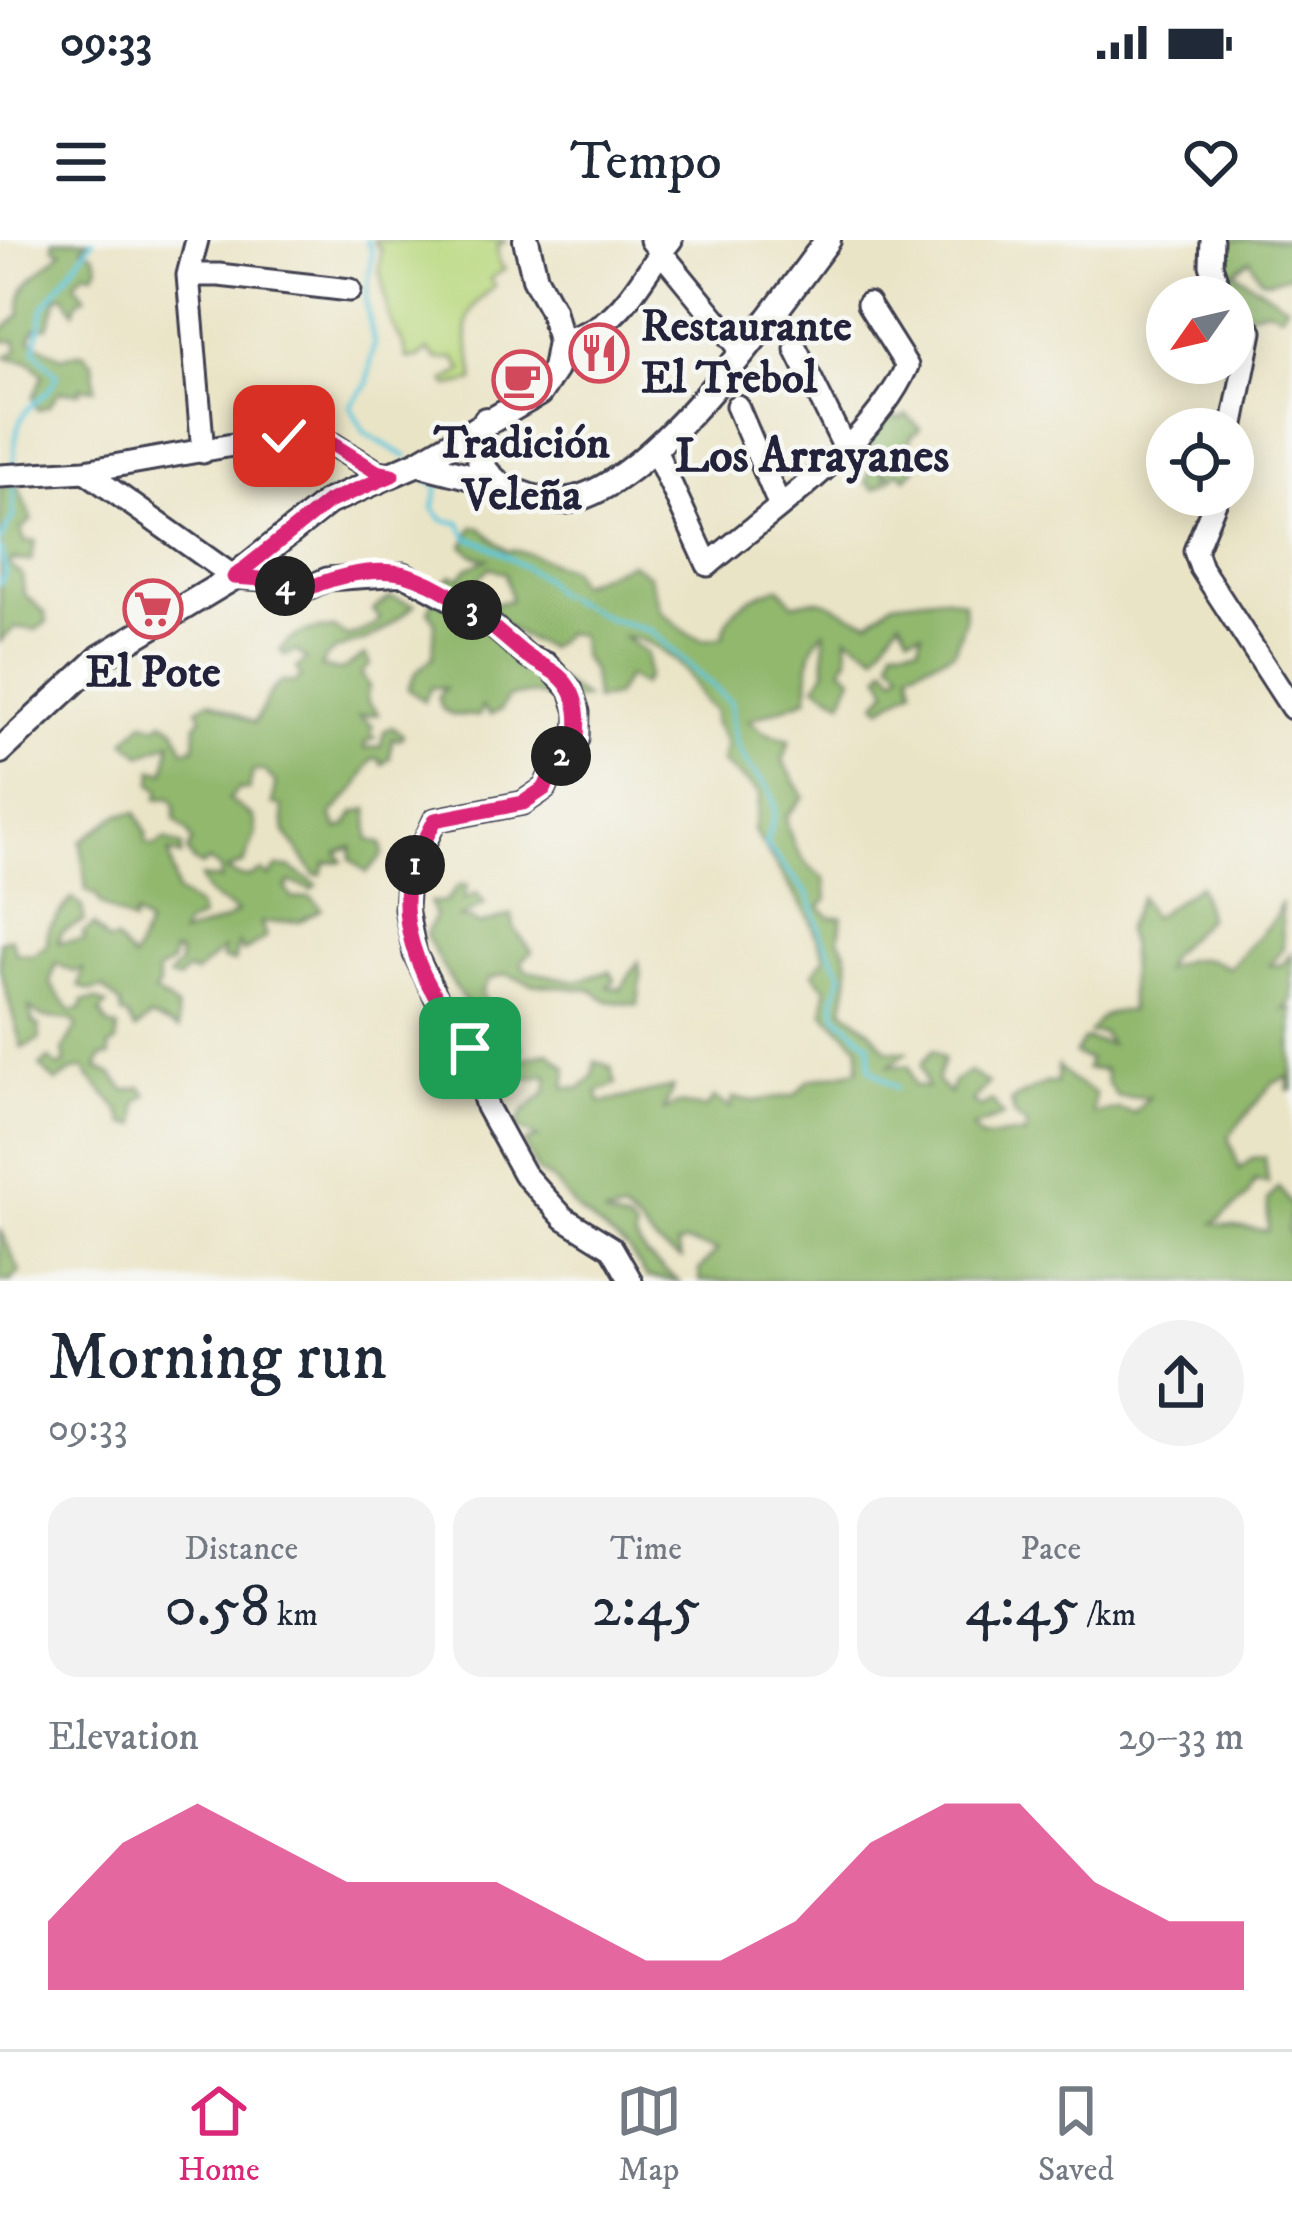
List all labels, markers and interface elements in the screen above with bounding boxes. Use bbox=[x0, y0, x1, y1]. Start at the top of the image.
text: 09:33 bbox=[60, 14, 152, 70]
icon: menu bbox=[48, 129, 114, 195]
text: Tempo bbox=[570, 129, 722, 196]
icon: heart bbox=[1178, 129, 1244, 195]
north arrow bbox=[1146, 276, 1254, 384]
map controls bbox=[1146, 276, 1254, 516]
place label: Restaurante El Trebol bbox=[641, 299, 852, 407]
restaurant icon: Restaurante El Trebol bbox=[568, 322, 630, 384]
cafe icon: Tradición Veleña bbox=[491, 349, 553, 411]
pin bbox=[233, 385, 335, 487]
icon: check bbox=[251, 403, 317, 469]
button: locate bbox=[1146, 408, 1254, 516]
place label: Tradición Veleña bbox=[433, 416, 610, 524]
district label: Los Arrayanes bbox=[675, 427, 949, 487]
pin: 4 bbox=[255, 556, 315, 616]
text: 4 bbox=[276, 565, 295, 606]
supermarket icon: El Pote bbox=[122, 578, 184, 640]
pin: 3 bbox=[442, 580, 502, 640]
text: 3 bbox=[466, 589, 478, 630]
place label: El Pote bbox=[85, 645, 221, 701]
pin: 2 bbox=[531, 726, 591, 786]
text: 2 bbox=[553, 735, 569, 776]
pin: 1 bbox=[385, 835, 445, 895]
text: 1 bbox=[409, 844, 421, 885]
pin bbox=[419, 997, 521, 1099]
icon: arrive bbox=[437, 1015, 503, 1081]
text: Morning run bbox=[48, 1318, 387, 1400]
button: share bbox=[1118, 1320, 1244, 1446]
text: 09:33 bbox=[48, 1404, 128, 1453]
text: Distance bbox=[184, 1529, 298, 1570]
text: Time bbox=[610, 1529, 682, 1570]
text: Pace bbox=[1020, 1529, 1081, 1570]
text: 0.58 bbox=[164, 1570, 270, 1645]
text: 2:45 bbox=[591, 1570, 701, 1645]
text: 4:45 bbox=[965, 1570, 1079, 1645]
text: km bbox=[270, 1595, 318, 1636]
text: /km bbox=[1079, 1595, 1136, 1636]
text: Elevation bbox=[48, 1713, 199, 1762]
text: 29–33 m bbox=[1118, 1713, 1244, 1762]
tab: Home bbox=[178, 2078, 260, 2191]
tab: Map bbox=[616, 2078, 682, 2191]
tab: Saved bbox=[1038, 2078, 1114, 2191]

